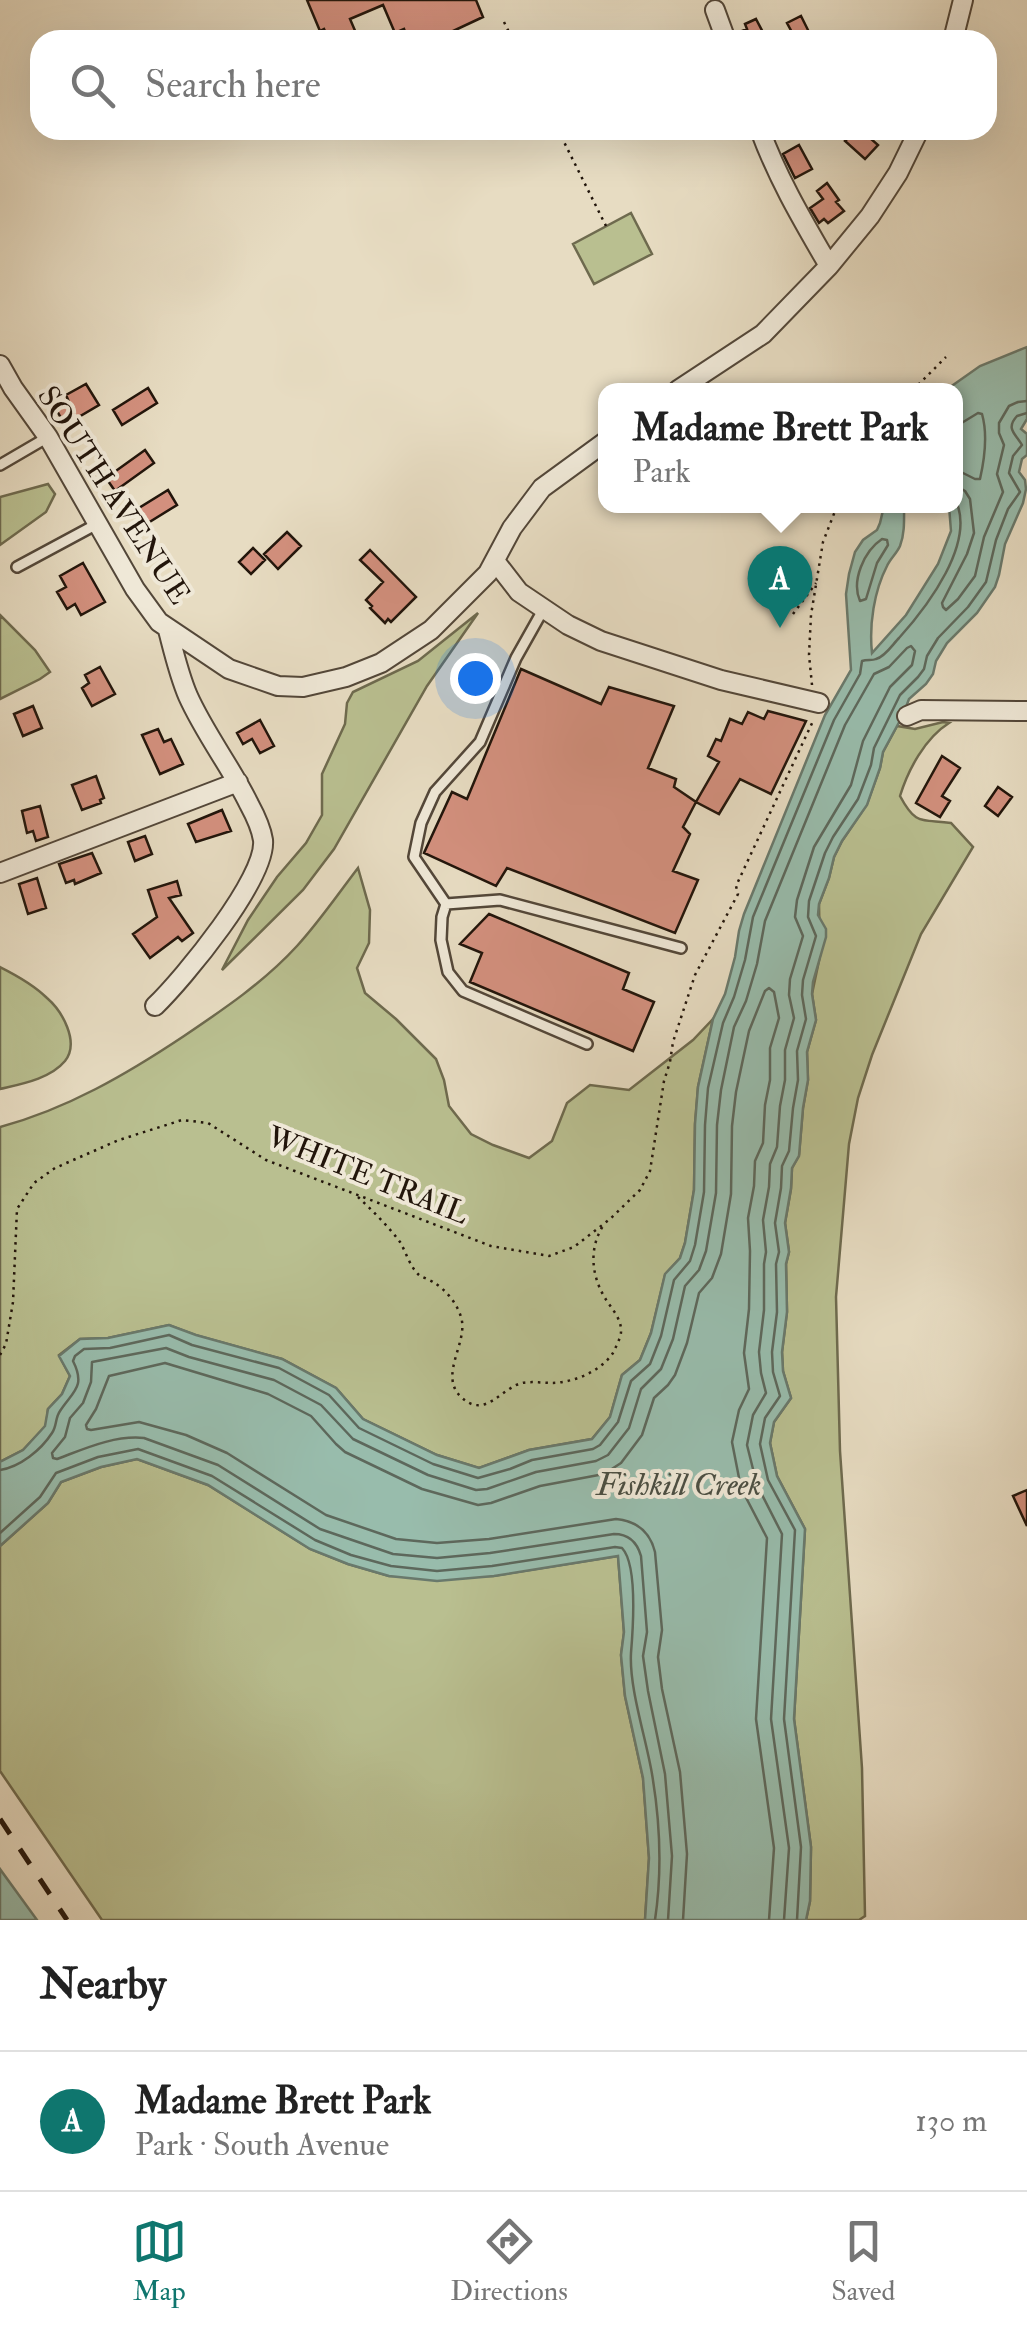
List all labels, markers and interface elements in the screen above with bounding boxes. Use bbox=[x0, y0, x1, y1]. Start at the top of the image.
search box bbox=[30, 30, 997, 140]
icon: search bbox=[65, 58, 120, 113]
text: Search here bbox=[145, 61, 321, 109]
street label: SOUTH AVENUE bbox=[29, 379, 198, 611]
popup bbox=[598, 383, 963, 513]
text: Madame Brett Park bbox=[632, 404, 929, 452]
text: Park bbox=[632, 452, 691, 492]
pin: A bbox=[748, 546, 812, 628]
your location bbox=[450, 653, 501, 704]
street label: WHITE TRAIL bbox=[261, 1118, 474, 1233]
water label: Fishkill Creek bbox=[595, 1465, 761, 1505]
text: Nearby bbox=[40, 1959, 166, 2011]
text: Madame Brett Park bbox=[135, 2077, 431, 2125]
text: A bbox=[62, 2101, 83, 2141]
text: 130 m bbox=[915, 2101, 987, 2141]
text: Park · South Avenue bbox=[135, 2125, 389, 2165]
tab: Map bbox=[132, 2214, 187, 2309]
tab: Directions bbox=[450, 2214, 568, 2309]
tab: Saved bbox=[831, 2214, 895, 2309]

